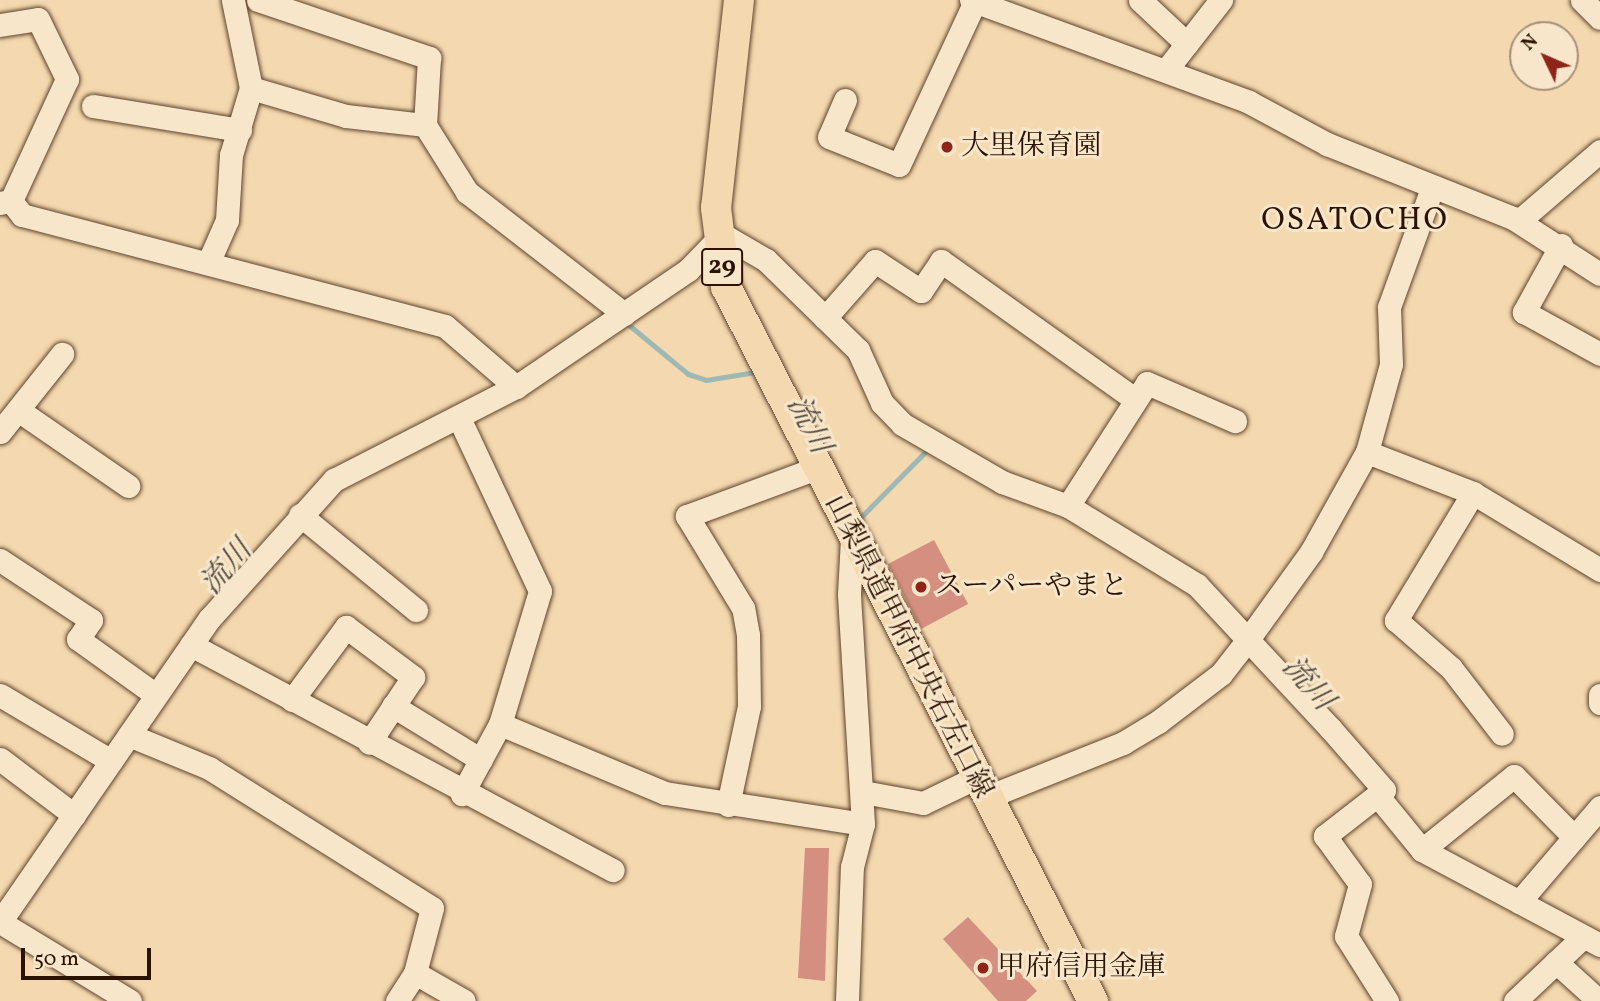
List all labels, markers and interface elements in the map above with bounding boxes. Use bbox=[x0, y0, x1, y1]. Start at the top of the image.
north arrow bbox=[1509, 21, 1579, 91]
text: N bbox=[1516, 29, 1544, 57]
place label: 大里保育園 bbox=[961, 130, 1101, 164]
marker: 大里保育園 bbox=[939, 139, 955, 155]
district label: OSATOCHO bbox=[1262, 202, 1448, 240]
road number: 29 bbox=[701, 244, 743, 290]
water label: 流川 bbox=[778, 390, 838, 460]
street label: 山梨県道甲府中央右左口線 bbox=[817, 490, 999, 804]
water label: 流川 bbox=[194, 534, 260, 602]
place label: スーパーやまと bbox=[935, 570, 1130, 604]
marker: スーパーやまと bbox=[913, 579, 929, 595]
water label: 流川 bbox=[1274, 650, 1340, 718]
scale bar bbox=[24, 934, 154, 978]
text: 50 m bbox=[34, 945, 79, 974]
place label: 甲府信用金庫 bbox=[997, 951, 1165, 985]
marker: 甲府信用金庫 bbox=[975, 960, 991, 976]

